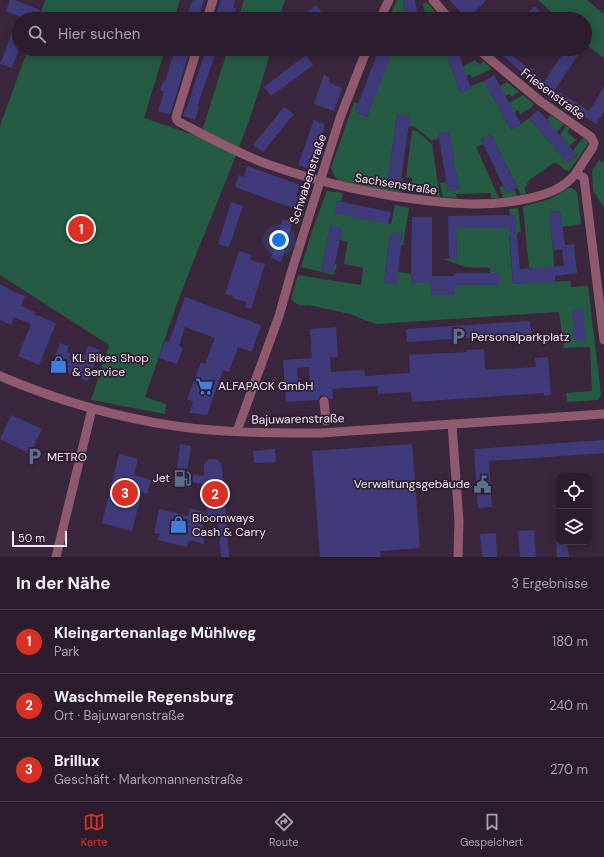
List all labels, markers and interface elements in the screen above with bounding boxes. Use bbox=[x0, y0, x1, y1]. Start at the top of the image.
search box bbox=[12, 12, 592, 56]
icon: search bbox=[26, 23, 48, 45]
text: Hier suchen bbox=[58, 24, 140, 44]
street label: Friesenstraße bbox=[518, 65, 588, 123]
street label: Schwabenstraße bbox=[286, 132, 330, 226]
street label: Sachsenstraße bbox=[354, 170, 438, 198]
pin: 1 bbox=[68, 214, 94, 244]
your location bbox=[269, 230, 289, 250]
parking icon: Personalparkplatz bbox=[448, 327, 468, 347]
place label: Personalparkplatz bbox=[471, 329, 569, 345]
place label: KL Bikes Shop & Service bbox=[72, 350, 149, 380]
shop icon: KL Bikes Shop & Service bbox=[49, 355, 69, 375]
supermarket icon: ALFAPACK GmbH bbox=[195, 376, 215, 396]
place label: ALFAPACK GmbH bbox=[218, 378, 314, 394]
street label: Bajuwarenstraße bbox=[251, 410, 345, 428]
parking icon: METRO bbox=[24, 447, 44, 467]
place label: METRO bbox=[47, 449, 87, 465]
fuel station icon: Jet bbox=[173, 468, 193, 488]
place label: Jet bbox=[153, 470, 170, 486]
map controls bbox=[556, 473, 592, 545]
button: locate bbox=[556, 473, 592, 509]
public building icon: Verwaltungsgebäude bbox=[473, 474, 493, 494]
place label: Verwaltungsgebäude bbox=[354, 476, 470, 492]
pin: 3 bbox=[112, 478, 138, 508]
pin: 2 bbox=[202, 479, 228, 509]
button: layers bbox=[556, 509, 592, 545]
place label: Bloomways Cash & Carry bbox=[192, 510, 266, 540]
shop icon: Bloomways Cash & Carry bbox=[169, 515, 189, 535]
scale bar bbox=[12, 529, 67, 548]
text: 50 m bbox=[18, 531, 45, 545]
text: In der Nähe bbox=[16, 572, 111, 594]
text: 3 Ergebnisse bbox=[511, 575, 588, 592]
text: Kleingartenanlage Mühlweg bbox=[54, 623, 256, 643]
text: 1 bbox=[27, 633, 31, 650]
text: 180 m bbox=[552, 633, 588, 650]
text: Park bbox=[54, 643, 80, 660]
text: Waschmeile Regensburg bbox=[54, 687, 234, 707]
text: 2 bbox=[25, 697, 33, 714]
text: 240 m bbox=[549, 697, 588, 714]
text: Ort · Bajuwarenstraße bbox=[54, 707, 184, 724]
text: Brillux bbox=[54, 751, 100, 771]
text: 3 bbox=[25, 761, 33, 778]
text: 270 m bbox=[550, 761, 588, 778]
text: Geschäft · Markomannenstraße bbox=[54, 771, 243, 788]
tab: Karte bbox=[81, 811, 107, 849]
tab: Route bbox=[269, 811, 298, 849]
tab: Gespeichert bbox=[460, 811, 523, 849]

